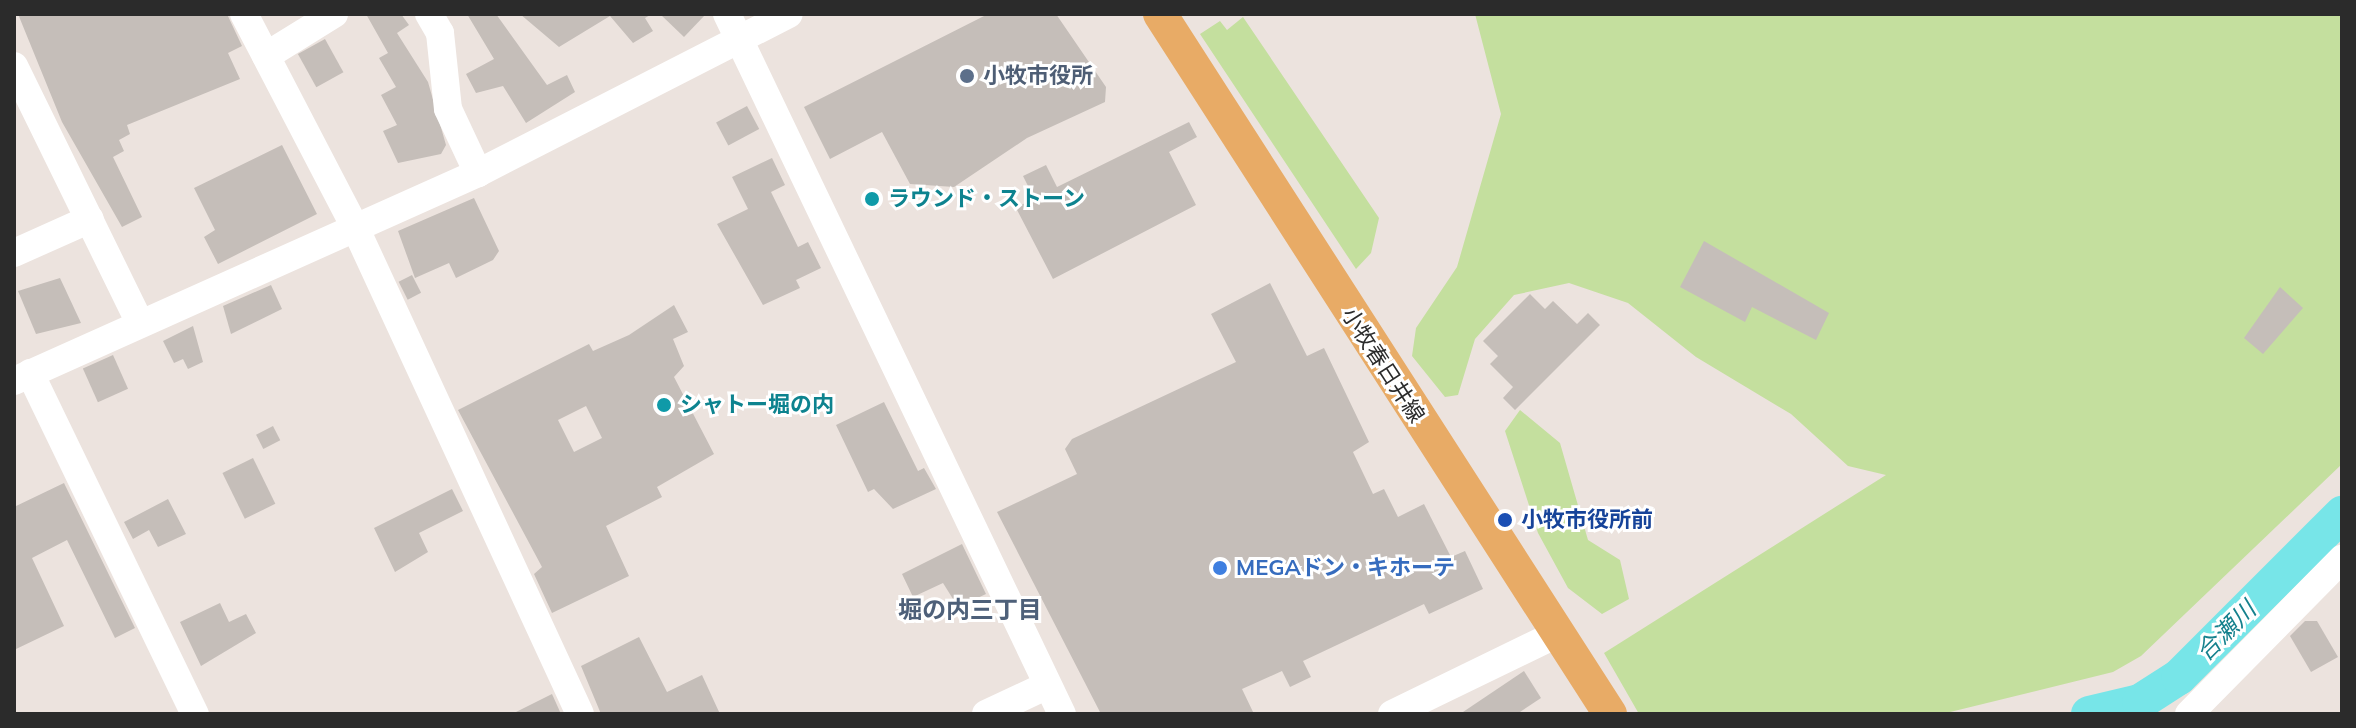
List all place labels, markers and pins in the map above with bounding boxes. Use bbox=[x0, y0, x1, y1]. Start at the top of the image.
place label: 小牧市役所 bbox=[983, 63, 1093, 89]
marker: 小牧市役所 bbox=[958, 67, 976, 85]
place label: ラウンド・ストーン bbox=[888, 186, 1086, 212]
marker: ラウンド・ストーン bbox=[863, 190, 881, 208]
place label: シャトー堀の内 bbox=[680, 392, 834, 418]
marker: シャトー堀の内 bbox=[655, 396, 673, 414]
place label: 小牧市役所前 bbox=[1521, 507, 1653, 533]
marker: 小牧市役所前 bbox=[1496, 511, 1514, 529]
place label: MEGAドン・キホーテ bbox=[1236, 555, 1455, 581]
marker: MEGAドン・キホーテ bbox=[1211, 559, 1229, 577]

